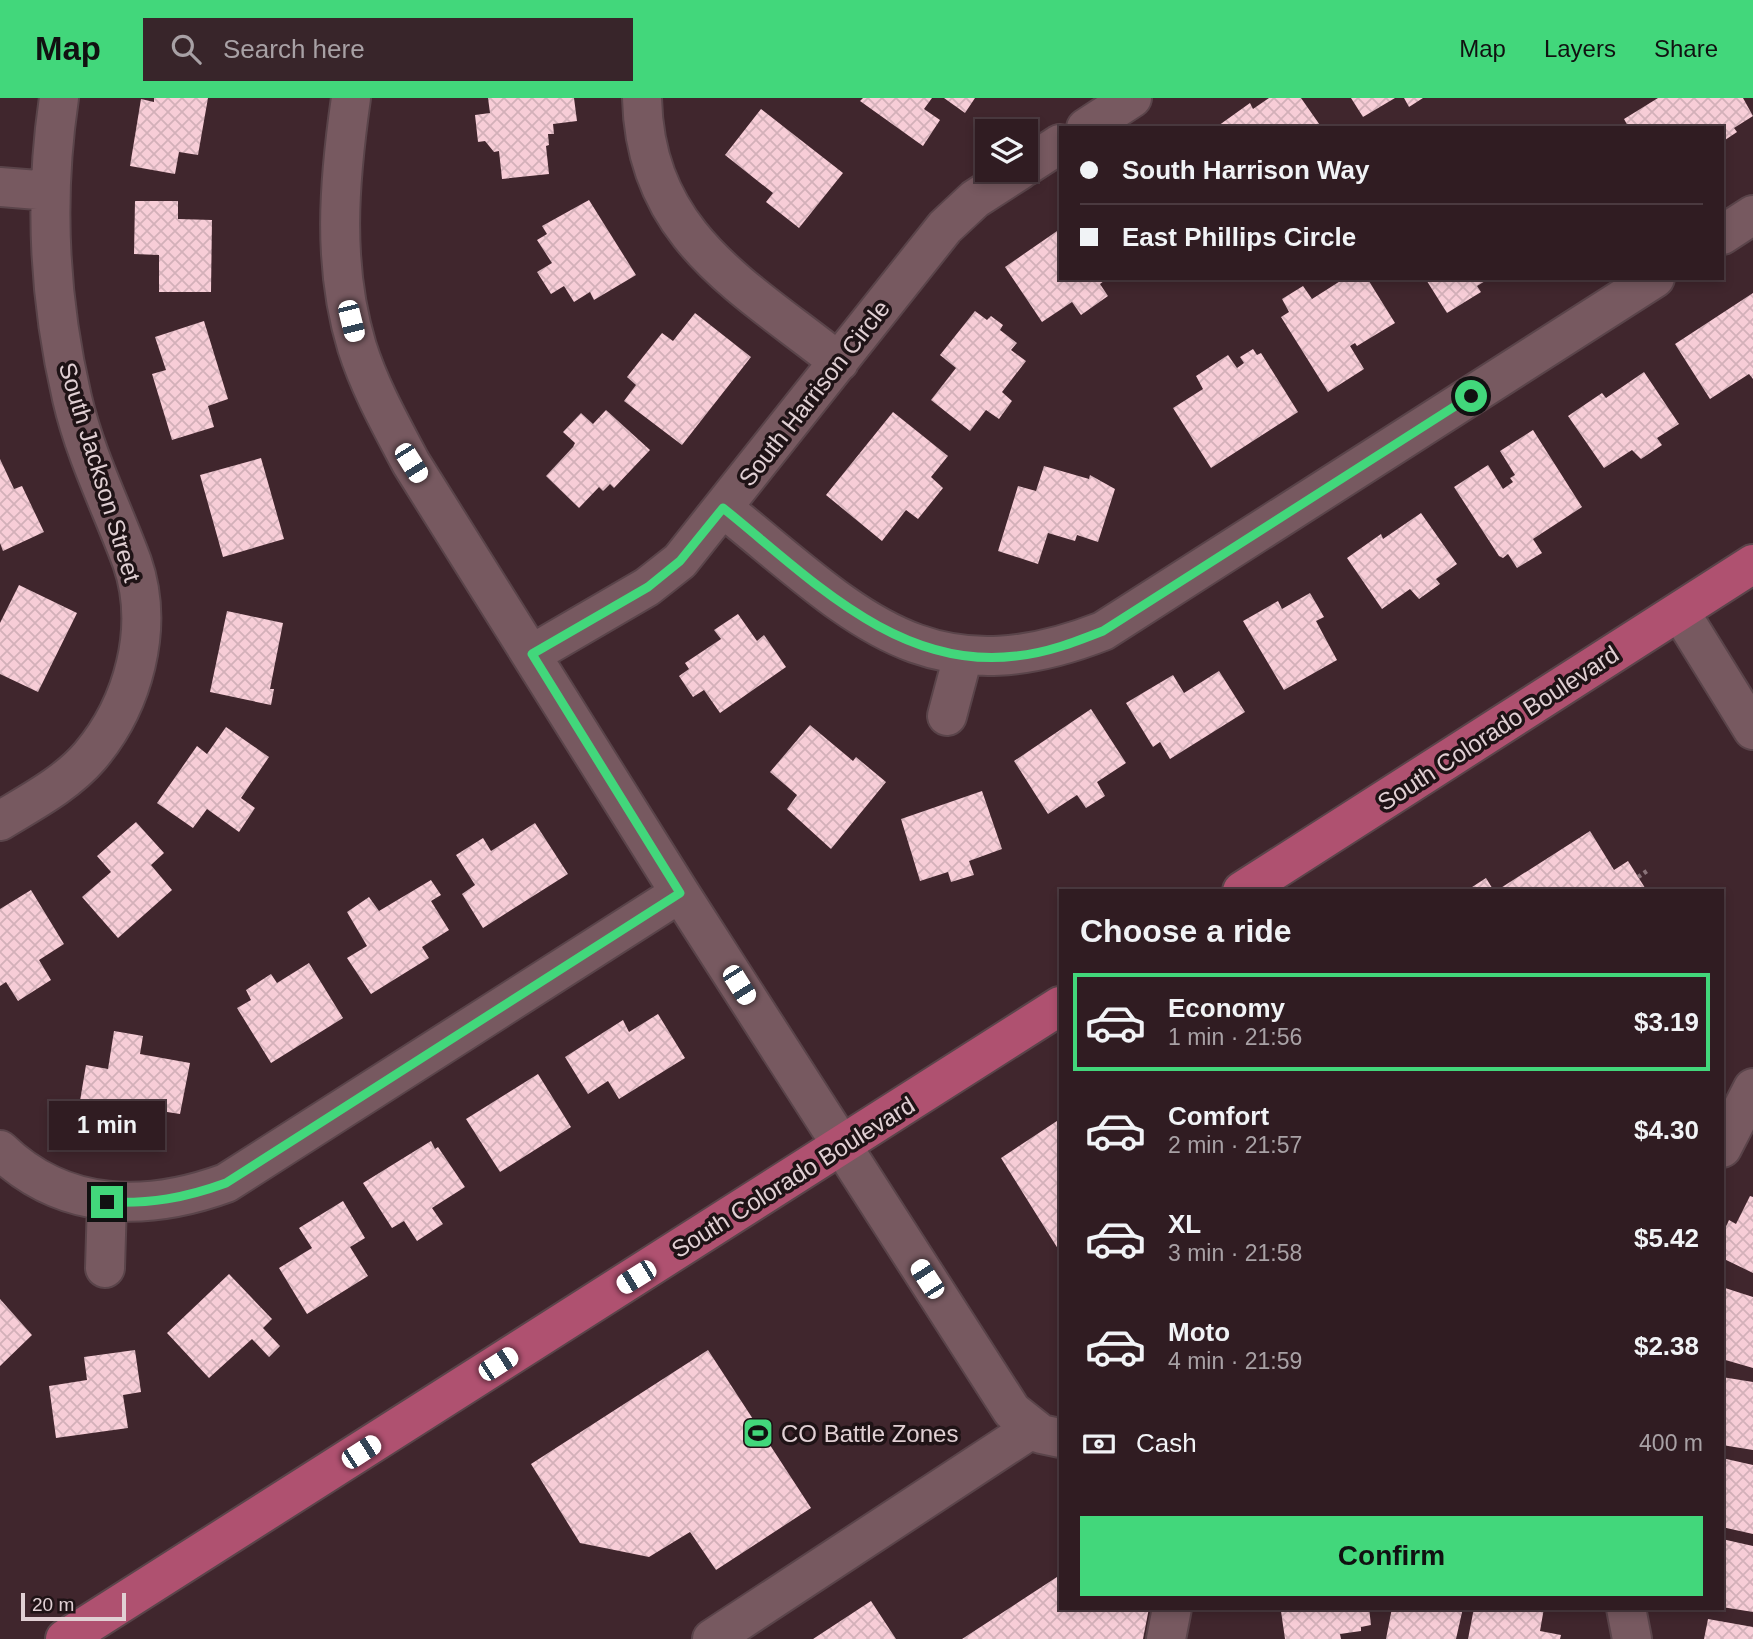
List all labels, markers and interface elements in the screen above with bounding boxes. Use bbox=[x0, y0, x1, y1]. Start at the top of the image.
search box bbox=[143, 18, 633, 81]
text: Map bbox=[35, 30, 101, 67]
icon: search bbox=[167, 30, 205, 68]
text: Search here bbox=[223, 34, 365, 64]
text: Map bbox=[1459, 35, 1506, 62]
text: Layers bbox=[1544, 35, 1616, 62]
text: Share bbox=[1654, 35, 1718, 62]
map controls bbox=[975, 119, 1038, 182]
button: layers bbox=[975, 119, 1038, 182]
text: South Harrison Way bbox=[1122, 155, 1370, 185]
text: East Phillips Circle bbox=[1122, 222, 1356, 252]
street label: South Harrison Circle bbox=[733, 295, 895, 491]
car bbox=[336, 298, 367, 344]
street label: South Jackson Street bbox=[54, 359, 146, 585]
route start bbox=[1455, 380, 1487, 412]
car bbox=[391, 440, 432, 486]
street label: South Colorado Boulevard bbox=[1373, 640, 1623, 816]
text: Choose a ride bbox=[1080, 913, 1292, 949]
car bbox=[719, 962, 760, 1008]
icon: car bbox=[1084, 991, 1147, 1054]
text: Economy bbox=[1168, 993, 1285, 1023]
text: $3.19 bbox=[1634, 1007, 1699, 1037]
text: 1 min · 21:56 bbox=[1168, 1024, 1302, 1050]
street label: South Colorado Boulevard bbox=[666, 1091, 920, 1263]
icon: car bbox=[1084, 1099, 1147, 1162]
callout: 1 min bbox=[49, 1100, 165, 1150]
text: Comfort bbox=[1168, 1101, 1269, 1131]
text: 1 min bbox=[77, 1112, 137, 1138]
text: $4.30 bbox=[1634, 1115, 1699, 1145]
text: 2 min · 21:57 bbox=[1168, 1132, 1302, 1158]
route end bbox=[91, 1186, 123, 1218]
icon: car bbox=[1084, 1207, 1147, 1270]
text: XL bbox=[1168, 1209, 1201, 1239]
text: $5.42 bbox=[1634, 1223, 1699, 1253]
text: 3 min · 21:58 bbox=[1168, 1240, 1302, 1266]
car bbox=[907, 1256, 948, 1302]
car bbox=[613, 1257, 660, 1297]
icon: car bbox=[1084, 1315, 1147, 1378]
text: Moto bbox=[1168, 1317, 1230, 1347]
text: $2.38 bbox=[1634, 1331, 1699, 1361]
car bbox=[475, 1344, 522, 1384]
text: 4 min · 21:59 bbox=[1168, 1348, 1302, 1374]
sports icon: CO Battle Zones bbox=[741, 1416, 775, 1450]
place label: CO Battle Zones bbox=[781, 1420, 958, 1447]
icon: cash bbox=[1080, 1425, 1118, 1463]
text: Cash bbox=[1136, 1428, 1197, 1458]
text: 400 m bbox=[1639, 1430, 1703, 1456]
car bbox=[338, 1432, 385, 1472]
button: Confirm bbox=[1080, 1516, 1703, 1596]
scale bar bbox=[21, 1590, 126, 1622]
text: 20 m bbox=[32, 1594, 74, 1615]

